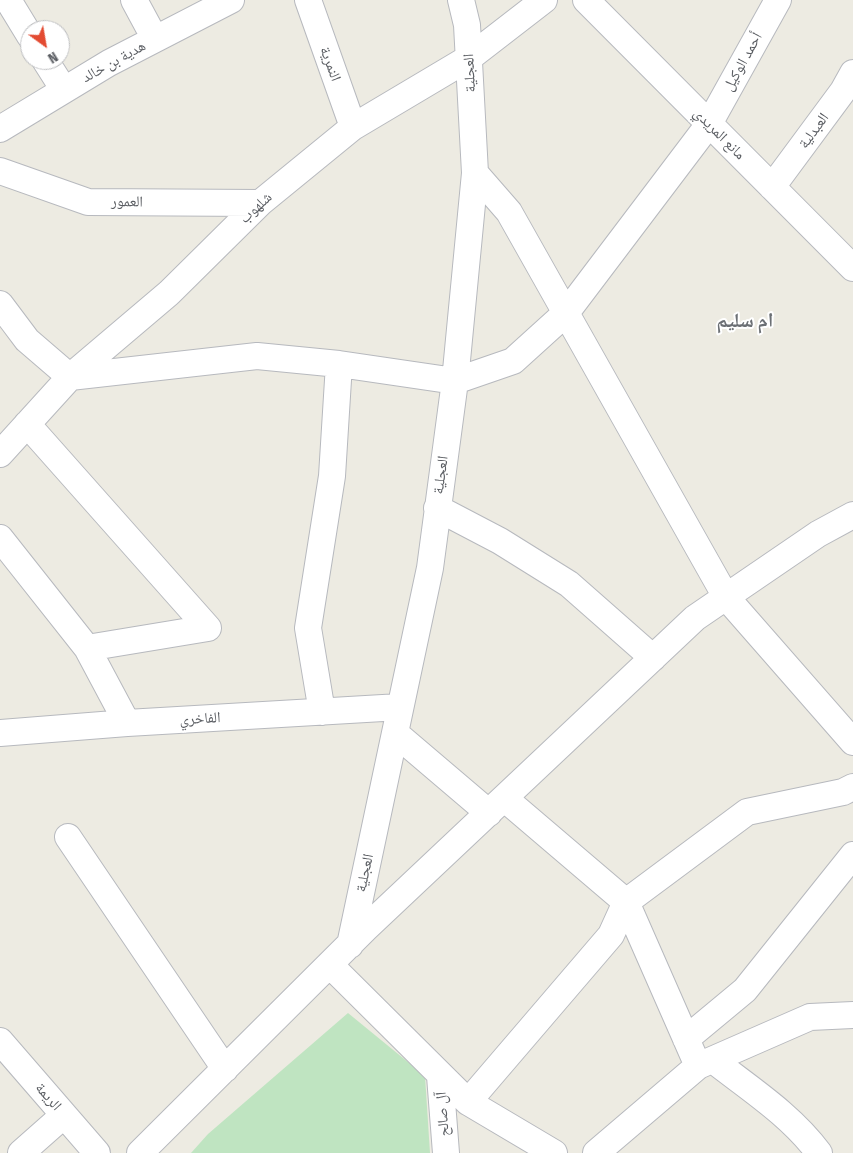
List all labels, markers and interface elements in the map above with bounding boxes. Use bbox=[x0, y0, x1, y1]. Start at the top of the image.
north arrow bbox=[20, 20, 70, 70]
street label: أحمد الوكيل bbox=[720, 30, 766, 94]
street label: هدية بن خالد bbox=[79, 37, 149, 87]
street label: النمرية bbox=[316, 44, 344, 84]
text: N bbox=[45, 48, 61, 67]
street label: العجلية bbox=[460, 53, 480, 93]
street label: مانع المريدي bbox=[689, 104, 749, 164]
street label: العبدلية bbox=[795, 110, 833, 152]
street label: شلهوب bbox=[236, 189, 276, 227]
street label: العمور bbox=[111, 193, 143, 211]
district label: ام سليم bbox=[716, 309, 774, 333]
street label: العجلية bbox=[429, 455, 453, 495]
street label: الفاخري bbox=[179, 709, 221, 729]
street label: العجلية bbox=[352, 852, 378, 894]
street label: الريمة bbox=[31, 1079, 65, 1115]
street label: آل صالح bbox=[432, 1091, 454, 1137]

